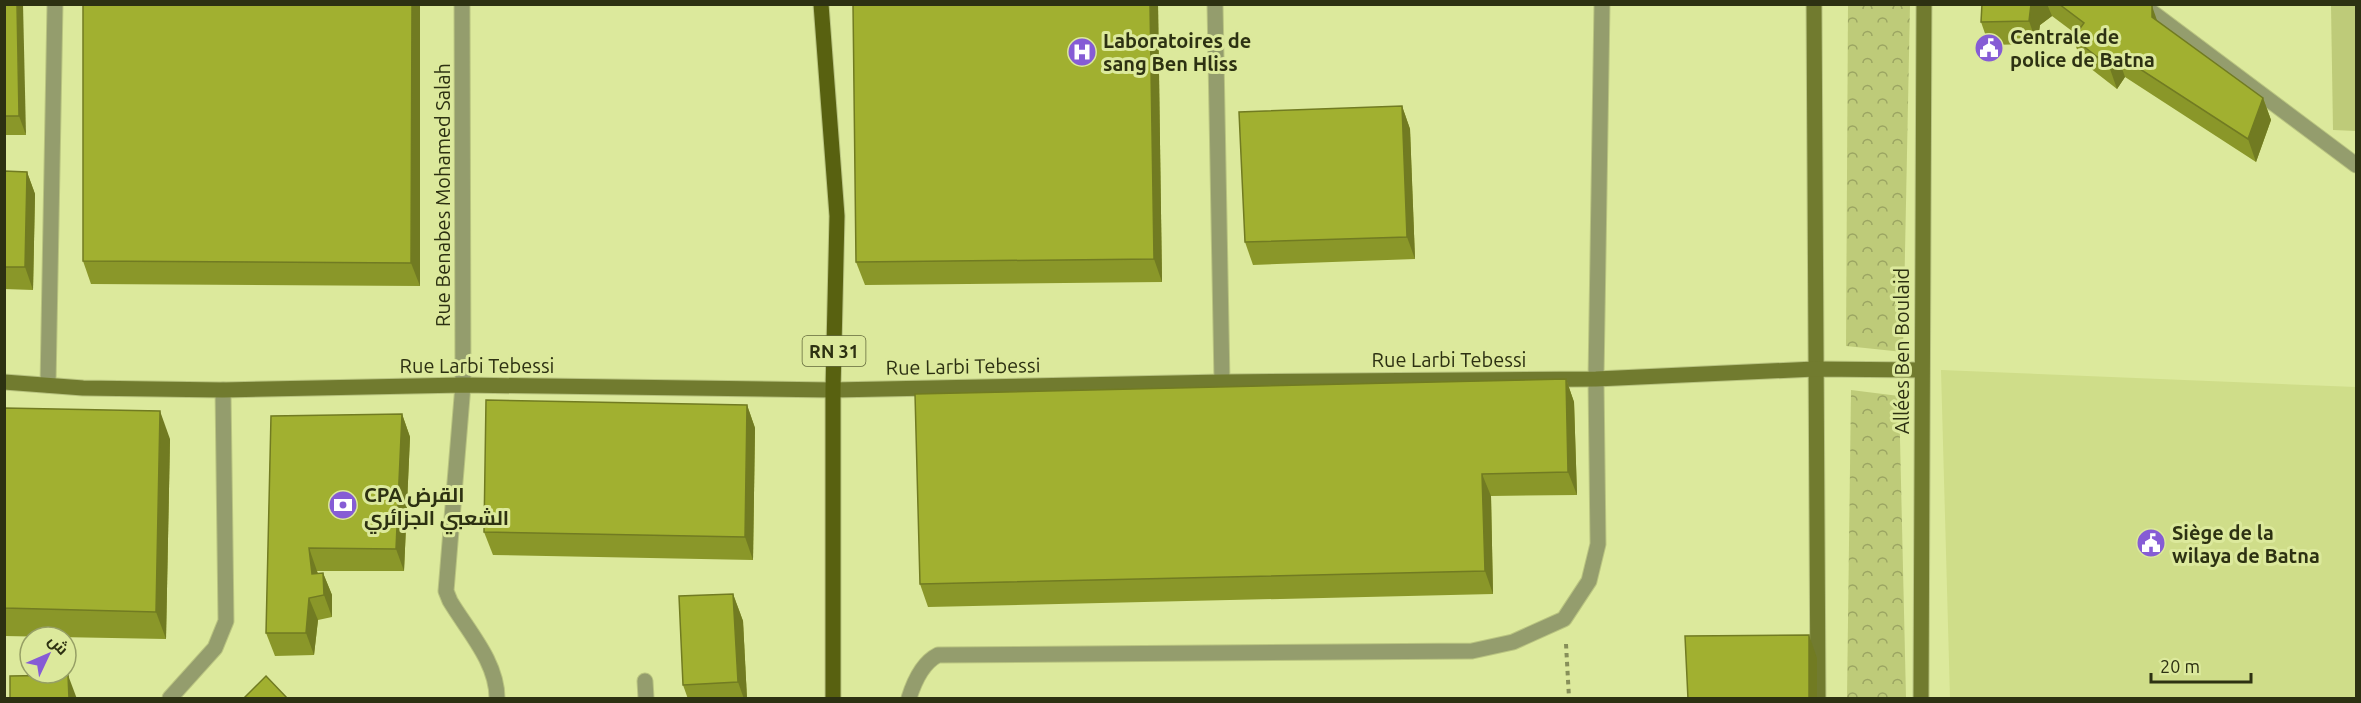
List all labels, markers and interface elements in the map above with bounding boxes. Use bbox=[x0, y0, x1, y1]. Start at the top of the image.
place label: Centrale de police de Batna bbox=[2010, 25, 2155, 71]
place label: Laboratoires de sang Ben Hliss bbox=[1103, 29, 1251, 75]
public building icon: Centrale de police de Batna bbox=[1973, 32, 2005, 64]
hospital icon: Laboratoires de sang Ben Hliss bbox=[1066, 36, 1098, 68]
street label: Rue Benabes Mohamed Salah bbox=[431, 63, 454, 327]
street label: Allées Ben Boulaid bbox=[1890, 268, 1913, 434]
road number: RN 31 bbox=[802, 336, 866, 366]
street label: Rue Larbi Tebessi bbox=[1372, 348, 1526, 371]
street label: Rue Larbi Tebessi bbox=[885, 353, 1041, 379]
street label: Rue Larbi Tebessi bbox=[400, 354, 554, 377]
place label: CPA القرض الشعبي الجزائري bbox=[364, 483, 509, 535]
bank icon: CPA القرض الشعبي الجزائري bbox=[327, 489, 359, 521]
place label: Siège de la wilaya de Batna bbox=[2172, 521, 2320, 567]
public building icon: Siège de la wilaya de Batna bbox=[2135, 527, 2167, 559]
north arrow bbox=[18, 625, 78, 685]
text: ش bbox=[44, 631, 72, 659]
scale bar bbox=[2151, 646, 2252, 684]
text: 20 m bbox=[2160, 656, 2200, 676]

